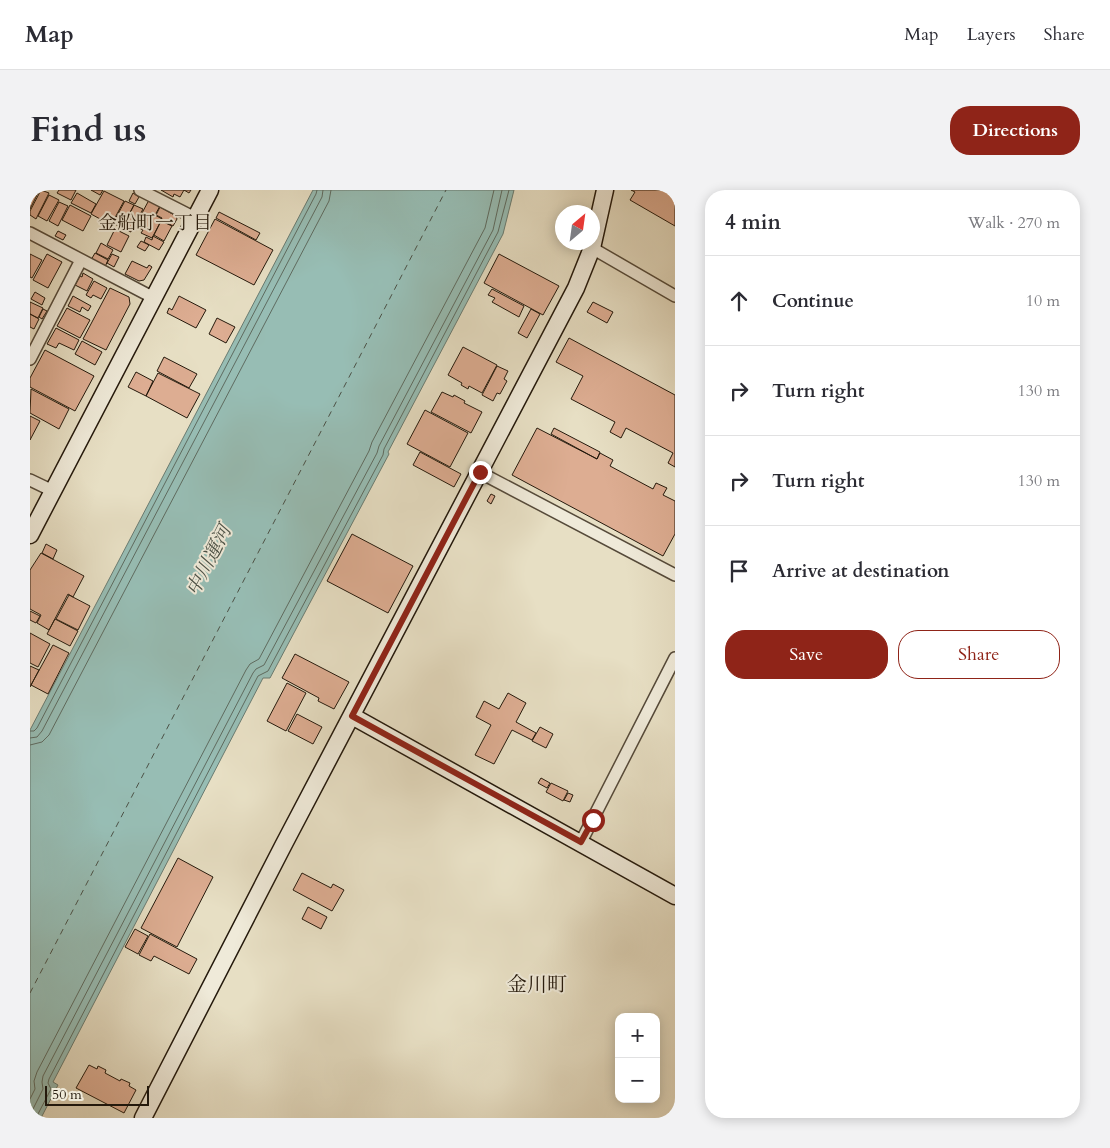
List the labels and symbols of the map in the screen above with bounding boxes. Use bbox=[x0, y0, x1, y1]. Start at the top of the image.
north arrow bbox=[555, 205, 600, 250]
district label: 金船町一丁目 bbox=[98, 210, 212, 236]
route end bbox=[469, 461, 492, 484]
water label: 中川運河 bbox=[180, 518, 239, 600]
route start bbox=[582, 809, 605, 832]
district label: 金川町 bbox=[507, 971, 567, 998]
scale bar bbox=[45, 1083, 149, 1106]

